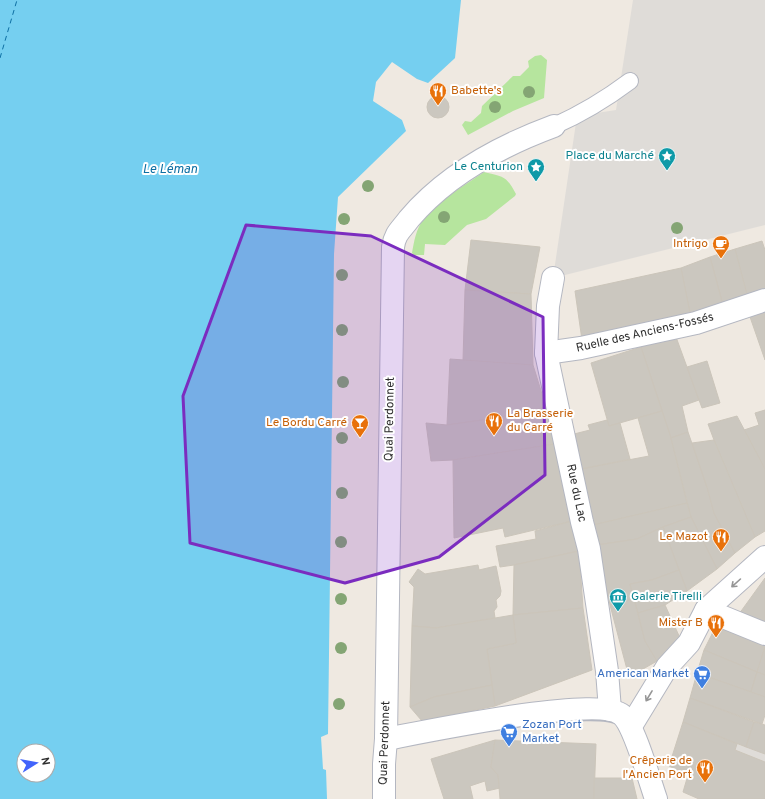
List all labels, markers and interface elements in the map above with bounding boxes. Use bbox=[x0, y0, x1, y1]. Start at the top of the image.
restaurant icon: Babette's bbox=[428, 81, 448, 106]
place label: Babette's bbox=[451, 83, 502, 99]
place icon: Place du Marché bbox=[657, 146, 677, 171]
place label: Place du Marché bbox=[566, 148, 654, 164]
place icon: Le Centurion bbox=[526, 157, 546, 182]
place label: Le Centurion bbox=[454, 159, 523, 175]
water label: Le Léman bbox=[143, 162, 197, 178]
cafe icon: Intrigo bbox=[711, 234, 731, 259]
place label: Intrigo bbox=[673, 236, 708, 252]
street label: Ruelle des Anciens-Fossés bbox=[575, 309, 715, 357]
street label: Quai Perdonnet bbox=[381, 377, 399, 461]
place label: La Brasserie du Carré bbox=[507, 406, 573, 436]
restaurant icon: La Brasserie du Carré bbox=[484, 411, 504, 436]
bar icon: Le Bordu Carré bbox=[350, 413, 370, 438]
place label: Le Bordu Carré bbox=[266, 415, 347, 431]
street label: Rue du Lac bbox=[562, 462, 590, 524]
restaurant icon: Le Mazot bbox=[711, 527, 731, 552]
place label: Le Mazot bbox=[659, 529, 708, 545]
one-way arrow bbox=[731, 579, 741, 588]
museum icon: Galerie Tirelli bbox=[608, 587, 628, 612]
place label: Galerie Tirelli bbox=[631, 589, 702, 605]
restaurant icon: Mister B bbox=[706, 613, 726, 638]
place label: Mister B bbox=[658, 615, 703, 631]
supermarket icon: American Market bbox=[692, 664, 712, 689]
place label: American Market bbox=[597, 666, 689, 682]
one-way arrow bbox=[645, 690, 653, 701]
street label: Quai Perdonnet bbox=[376, 701, 394, 785]
place label: Zozan Port Market bbox=[522, 717, 582, 747]
supermarket icon: Zozan Port Market bbox=[499, 722, 519, 747]
north arrow bbox=[16, 743, 56, 783]
place label: Crêperie de l'Ancien Port bbox=[622, 753, 692, 783]
text: N bbox=[37, 756, 52, 766]
restaurant icon: Crêperie de l'Ancien Port bbox=[695, 758, 715, 783]

